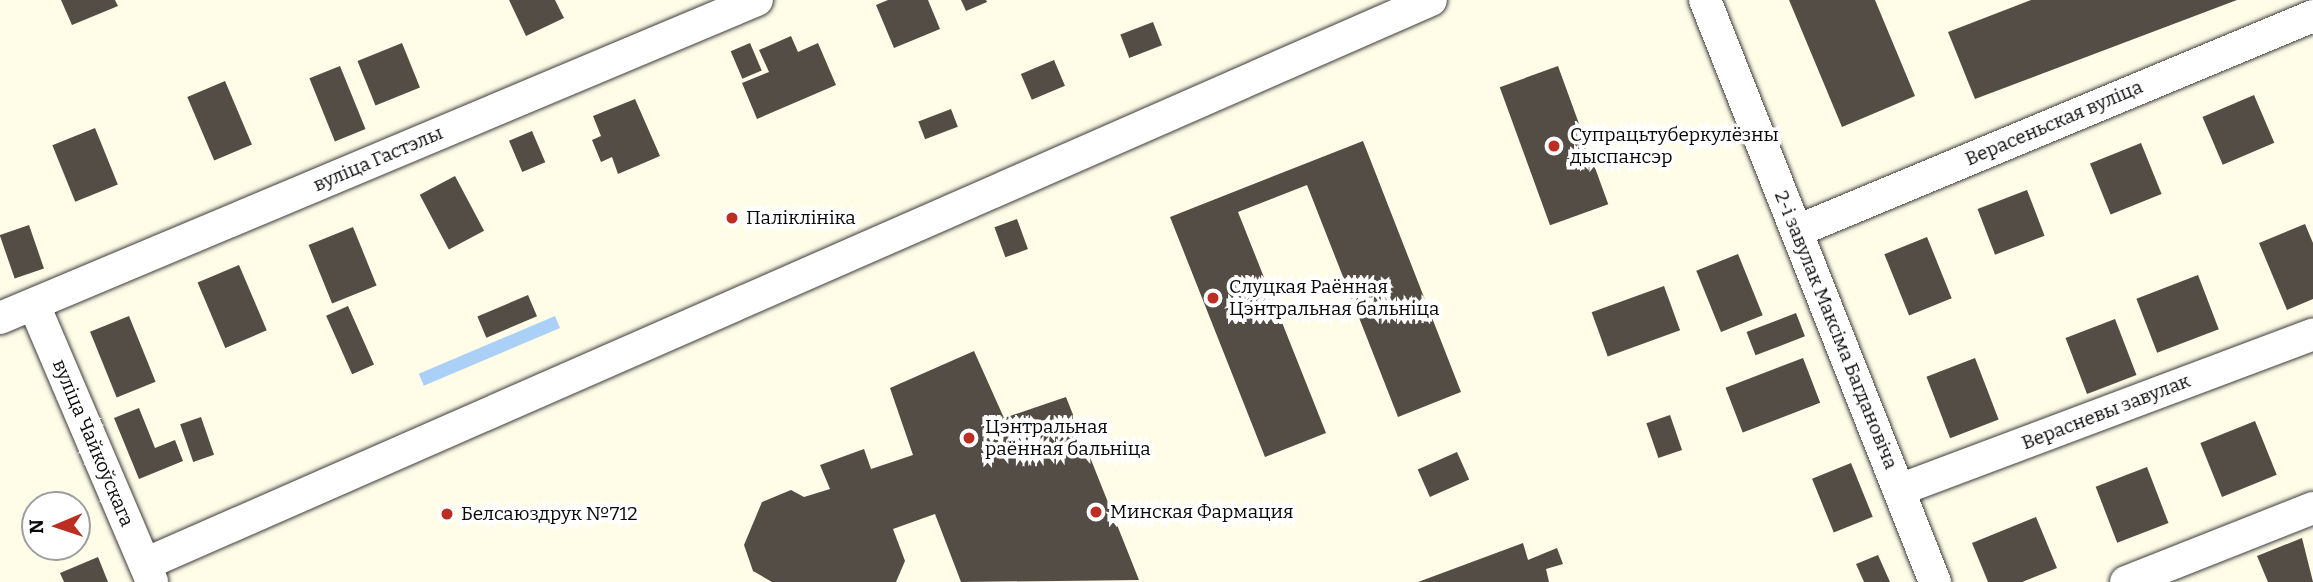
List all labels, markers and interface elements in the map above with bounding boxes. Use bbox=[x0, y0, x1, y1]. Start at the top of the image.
street label: Верасеньская вуліца bbox=[1962, 75, 2146, 171]
street label: вуліца Гастэлы bbox=[310, 121, 446, 197]
place label: Супрацьтуберкулёзны дыспансэр bbox=[1570, 124, 1779, 168]
marker: Супрацьтуберкулёзны дыспансэр bbox=[1544, 136, 1564, 156]
street label: 2-і завулак Максіма Багдановіча bbox=[1770, 187, 1902, 473]
place label: Паліклініка bbox=[746, 207, 856, 229]
marker: Паліклініка bbox=[724, 210, 740, 226]
place label: Слуцкая Раённая Цэнтральная бальніца bbox=[1229, 276, 1439, 320]
marker: Слуцкая Раённая Цэнтральная бальніца bbox=[1203, 288, 1223, 308]
street label: вуліца Чайкоўскага bbox=[47, 356, 139, 530]
street label: Верасневы завулак bbox=[2019, 369, 2193, 455]
place label: Цэнтральная раённая бальніца bbox=[985, 416, 1151, 460]
marker: Цэнтральная раённая бальніца bbox=[959, 428, 979, 448]
north arrow bbox=[21, 491, 91, 561]
place label: Минская Фармация bbox=[1110, 501, 1294, 523]
place label: Белсаюздрук №712 bbox=[461, 503, 637, 525]
marker: Минская Фармация bbox=[1088, 504, 1104, 520]
marker: Белсаюздрук №712 bbox=[439, 506, 455, 522]
text: N bbox=[25, 519, 48, 534]

